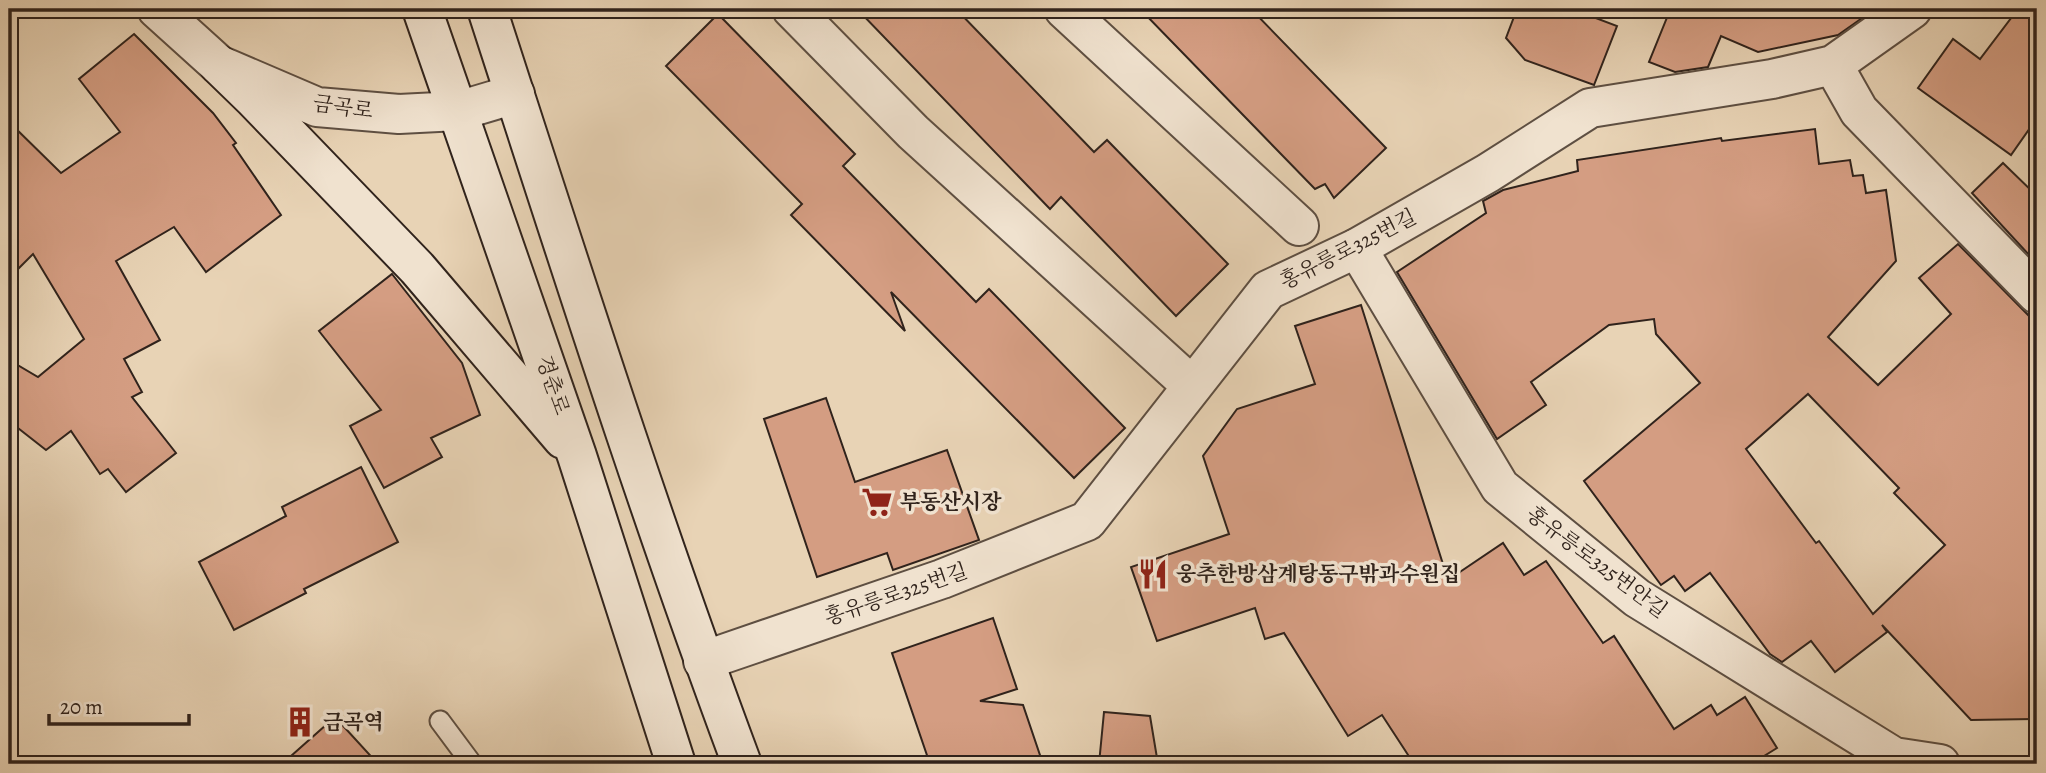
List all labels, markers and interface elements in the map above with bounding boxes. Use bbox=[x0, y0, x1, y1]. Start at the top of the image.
street label: 금곡로 bbox=[311, 89, 375, 125]
street label: 홍유릉로325번길 bbox=[1275, 203, 1421, 295]
street label: 경춘로 bbox=[530, 352, 576, 418]
supermarket icon: 부동산시장 bbox=[860, 485, 894, 519]
place label: 부동산시장 bbox=[900, 488, 1002, 516]
street label: 홍유릉로325번안길 bbox=[1521, 500, 1673, 624]
street label: 홍유릉로325번길 bbox=[821, 556, 971, 632]
restaurant icon: 웅추한방삼계탕동구밖과수원집 bbox=[1136, 557, 1170, 591]
place label: 웅추한방삼계탕동구밖과수원집 bbox=[1176, 560, 1460, 588]
scale bar bbox=[49, 682, 189, 726]
text: 20 m bbox=[60, 693, 103, 721]
building icon: 금곡역 bbox=[283, 705, 317, 739]
place label: 금곡역 bbox=[323, 708, 384, 736]

